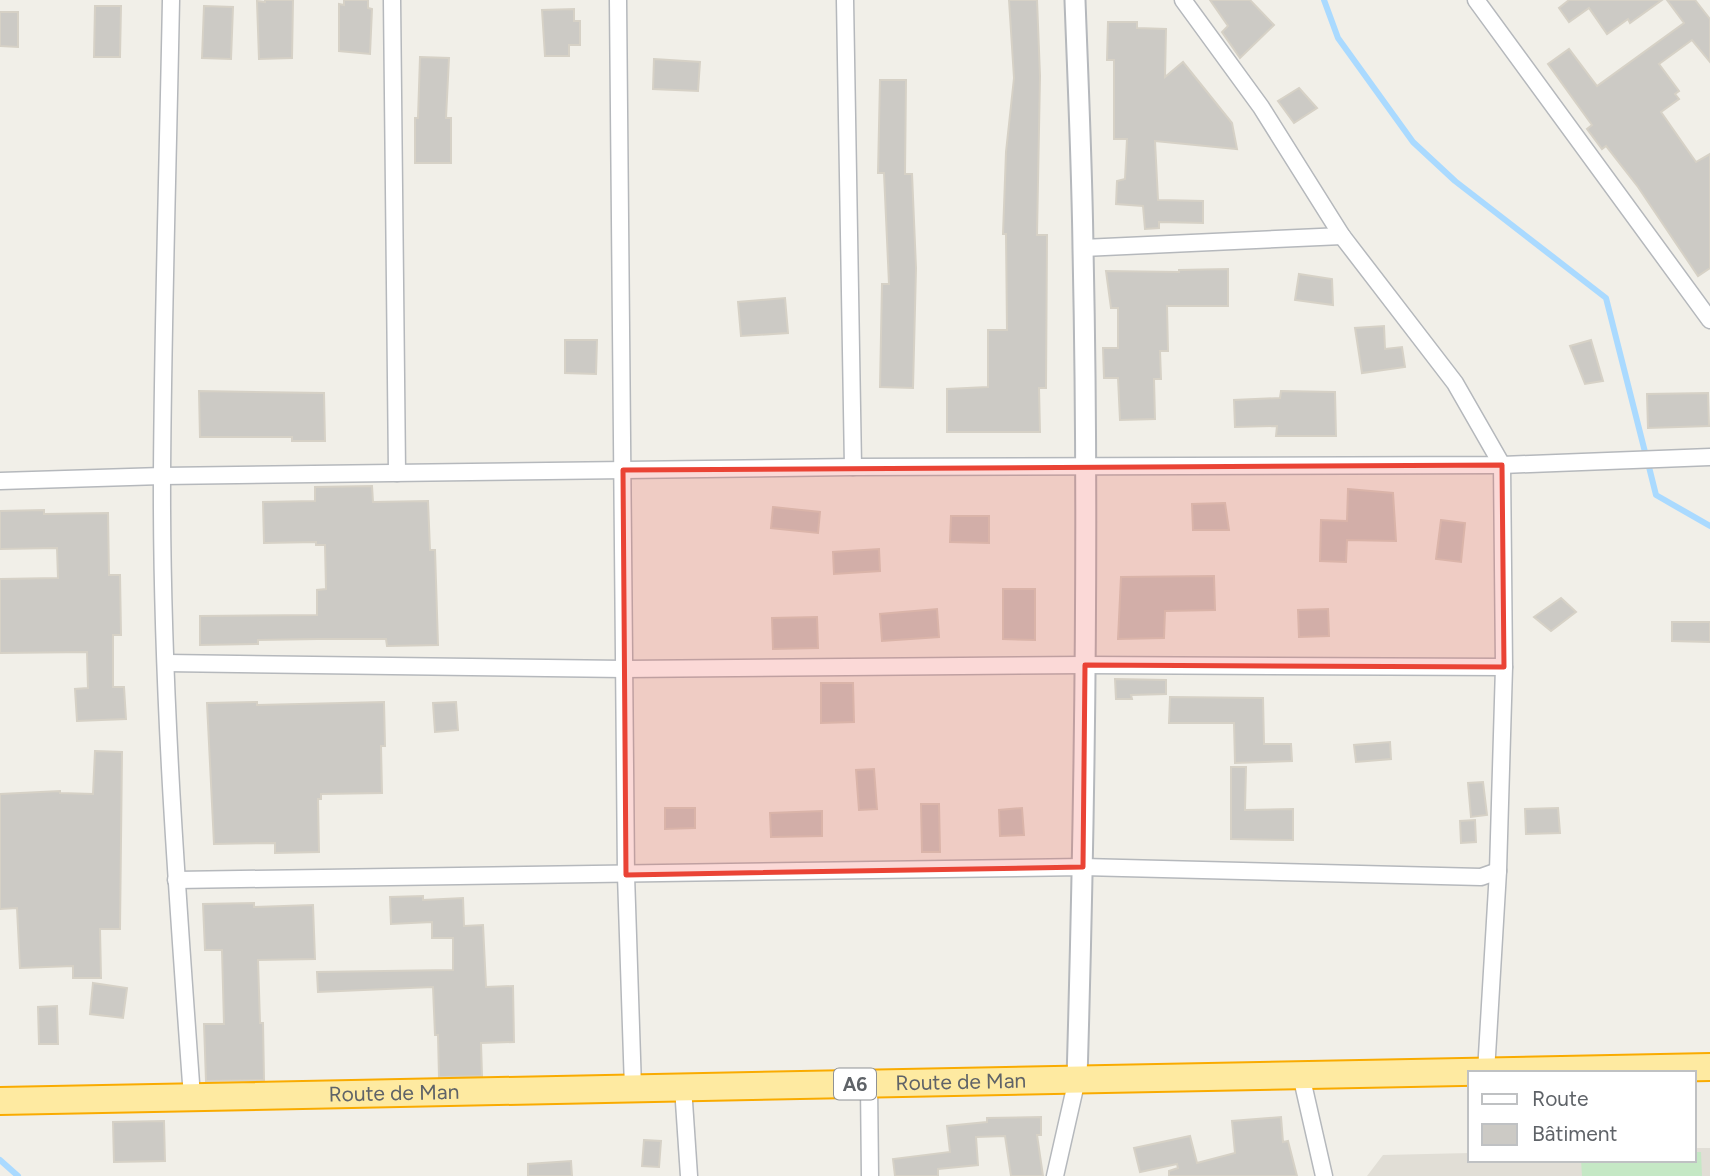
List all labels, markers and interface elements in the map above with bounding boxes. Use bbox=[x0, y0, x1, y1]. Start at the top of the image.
road number: A6 bbox=[834, 1068, 876, 1100]
street label: Route de Man bbox=[895, 1068, 1026, 1095]
legend bbox=[1468, 1071, 1696, 1162]
street label: Route de Man bbox=[328, 1079, 460, 1106]
text: Route bbox=[1532, 1086, 1588, 1111]
text: Bâtiment bbox=[1532, 1121, 1617, 1146]

